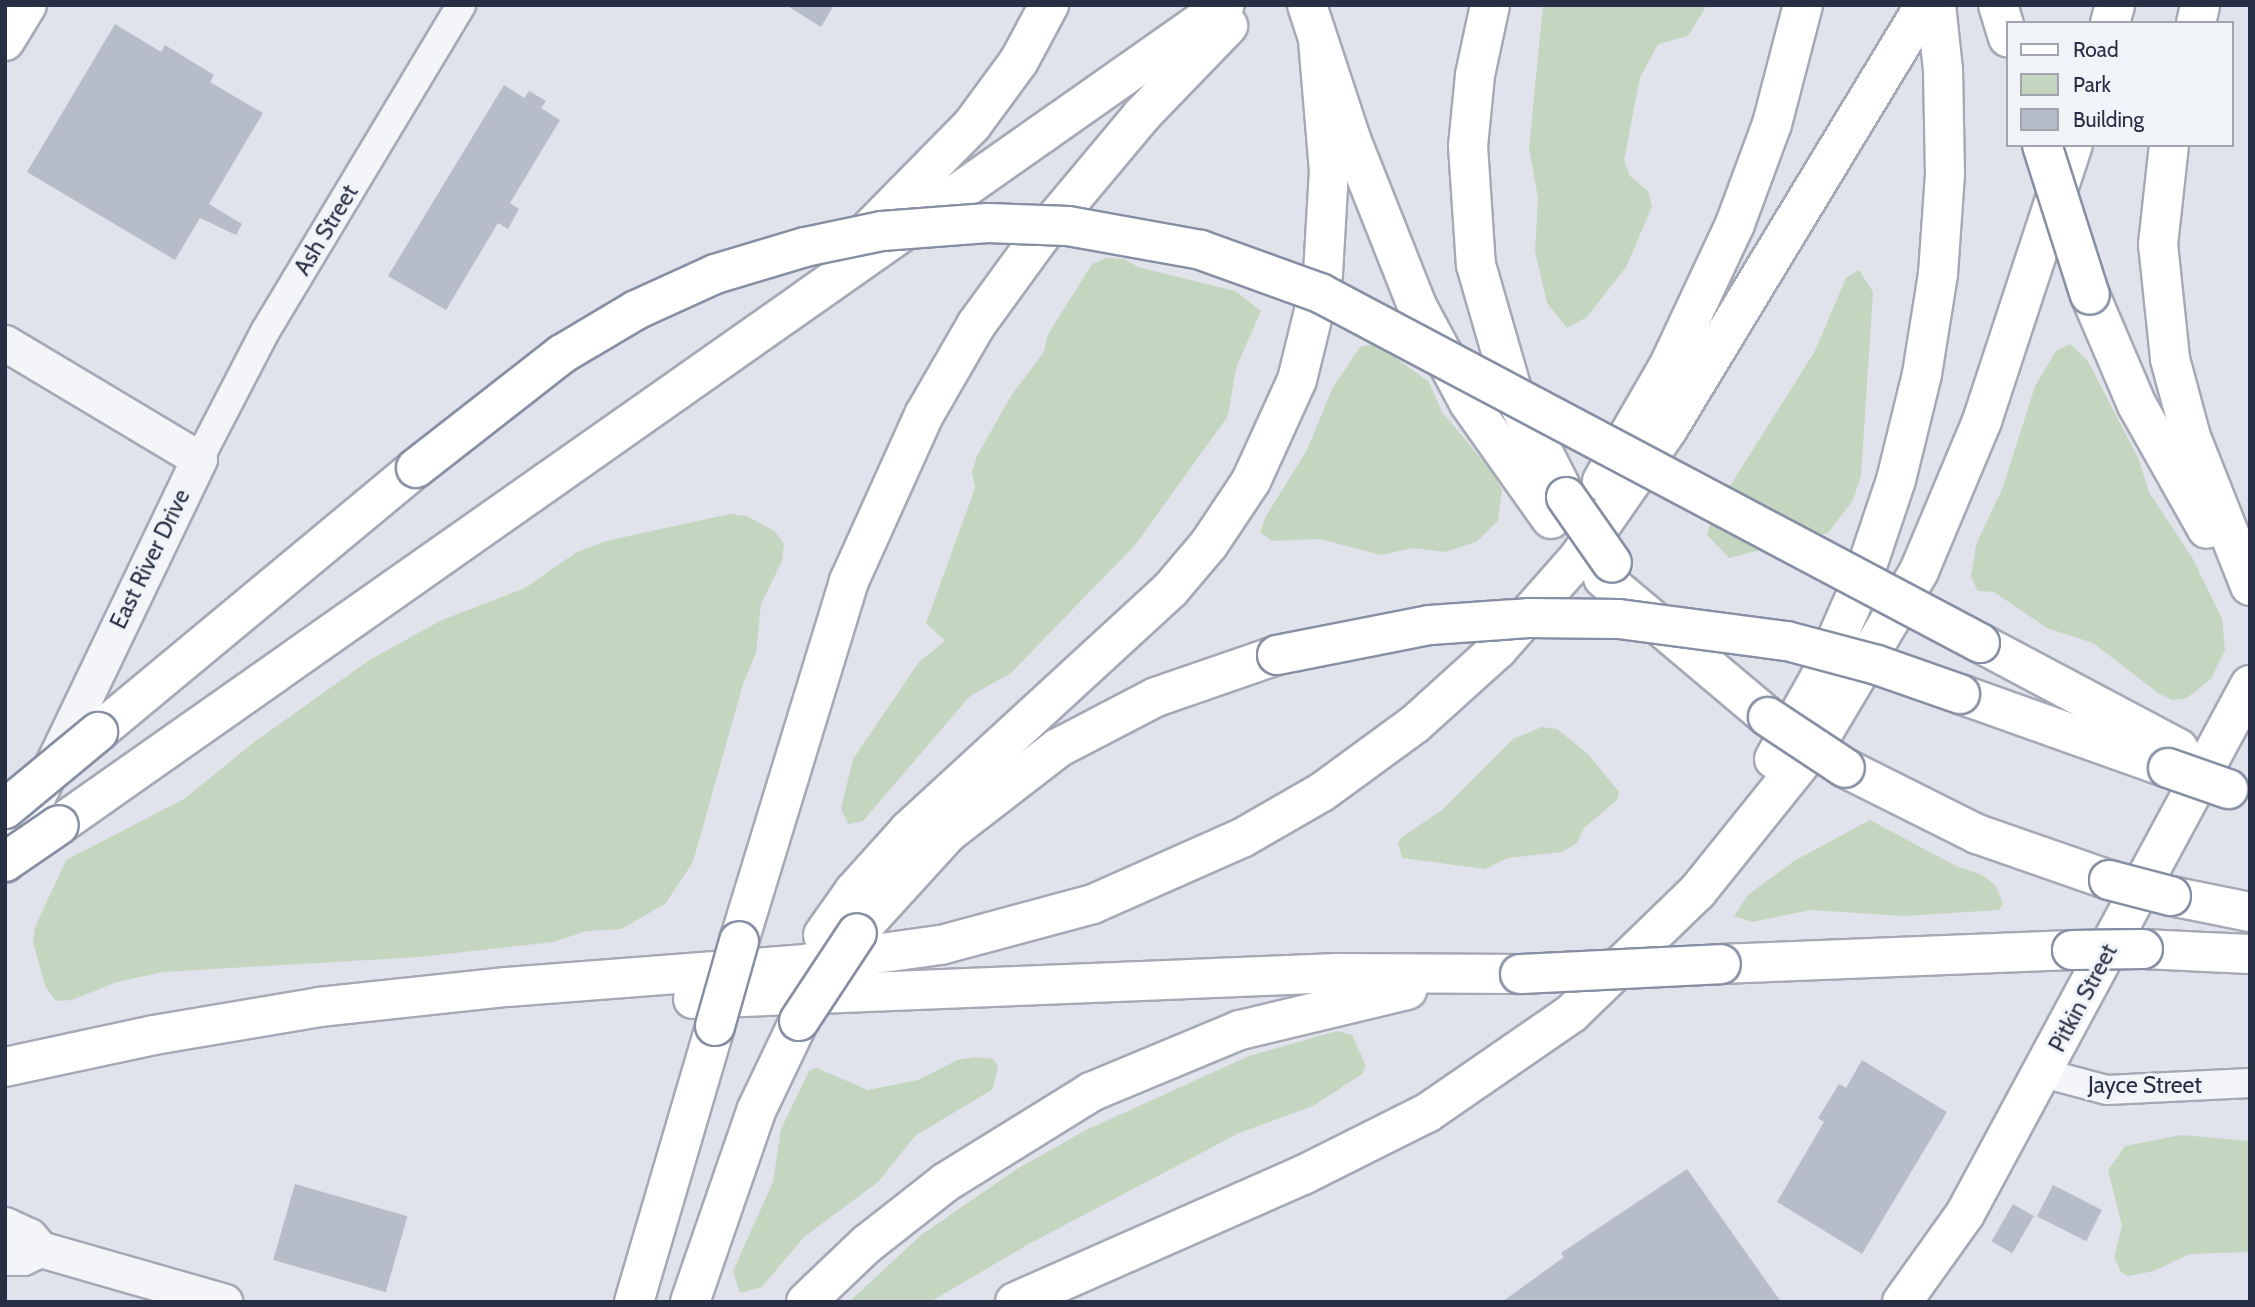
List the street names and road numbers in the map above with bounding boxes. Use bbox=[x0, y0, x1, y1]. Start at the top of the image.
street label: Ash Street bbox=[288, 180, 364, 280]
street label: East River Drive bbox=[104, 485, 196, 633]
street label: Pitkin Street bbox=[2043, 939, 2123, 1057]
street label: Jayce Street bbox=[2088, 1071, 2202, 1099]

